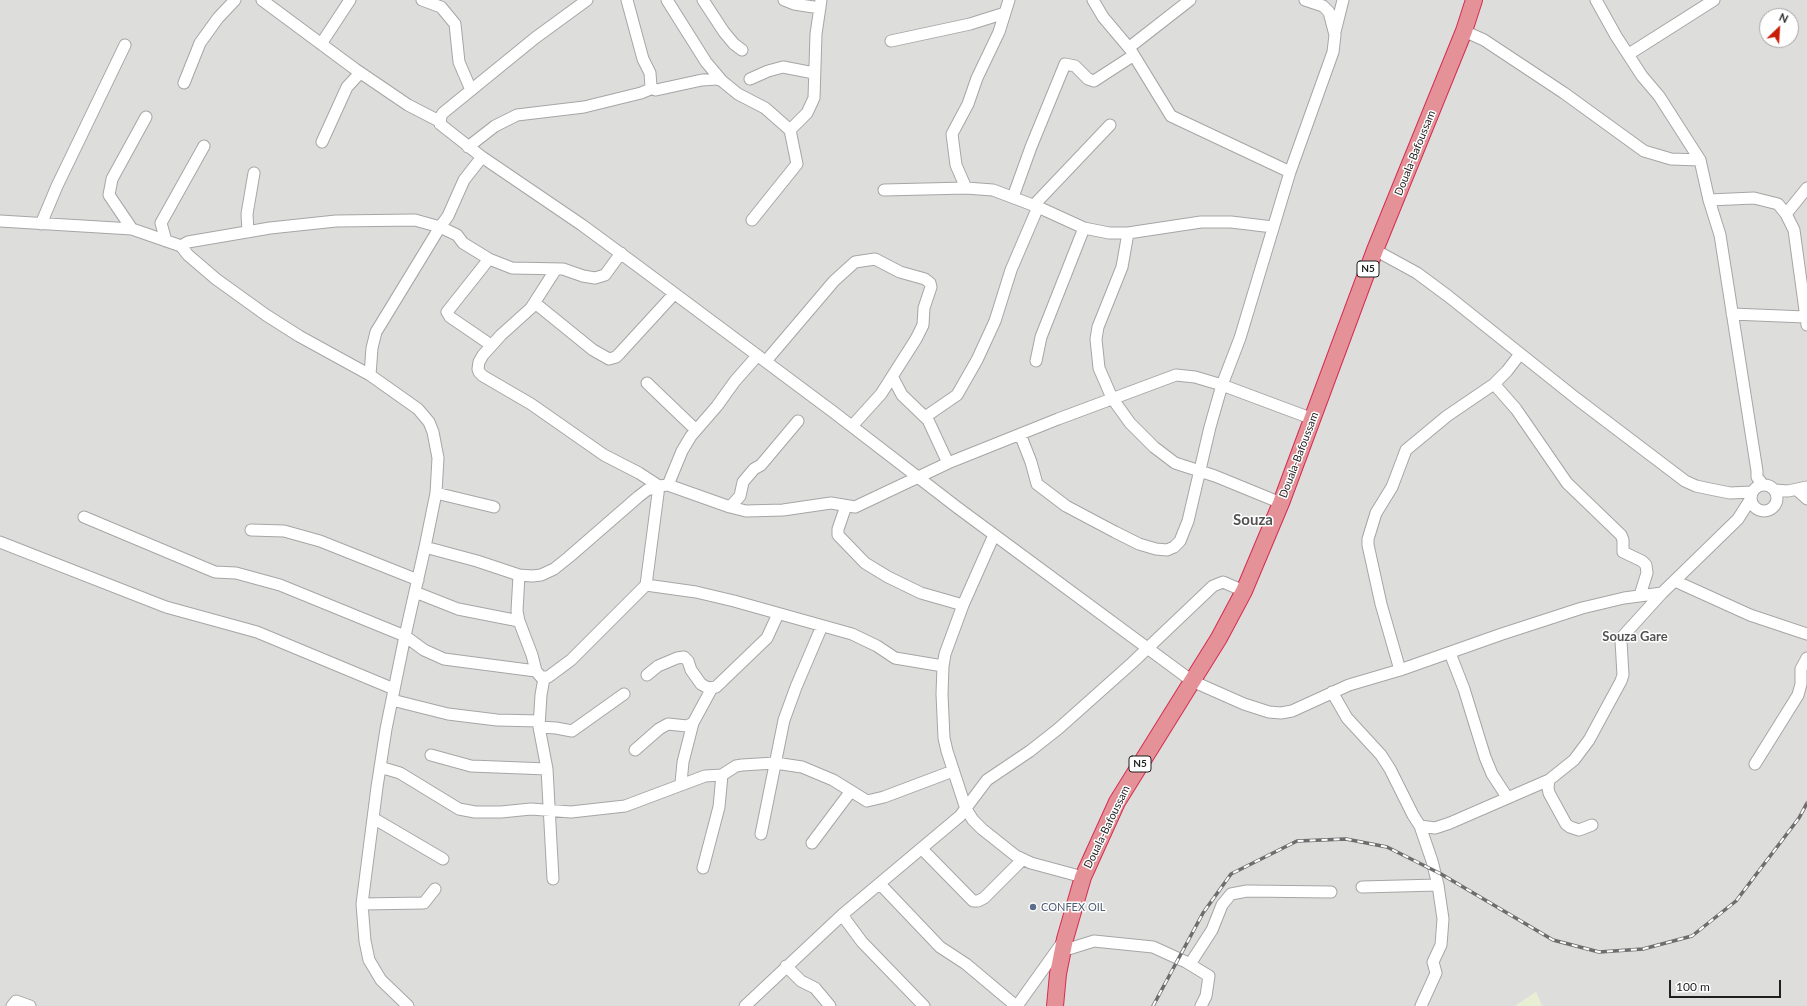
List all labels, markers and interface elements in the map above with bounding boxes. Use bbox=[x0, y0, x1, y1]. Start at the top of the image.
north arrow bbox=[1759, 8, 1799, 48]
text: N bbox=[1777, 10, 1790, 25]
street label: Douala-Bafoussam bbox=[1392, 108, 1438, 198]
road number: N5 bbox=[1357, 261, 1379, 277]
street label: Douala-Bafoussam bbox=[1277, 410, 1321, 500]
district label: Souza bbox=[1233, 511, 1273, 529]
district label: Souza Gare bbox=[1602, 629, 1668, 645]
road number: N5 bbox=[1129, 756, 1151, 772]
street label: Douala-Bafoussam bbox=[1081, 783, 1133, 871]
place label: CONFEX OIL bbox=[1041, 900, 1105, 914]
marker: CONFEX OIL bbox=[1028, 902, 1038, 912]
scale bar bbox=[1671, 972, 1783, 998]
text: 100 m bbox=[1676, 979, 1710, 994]

